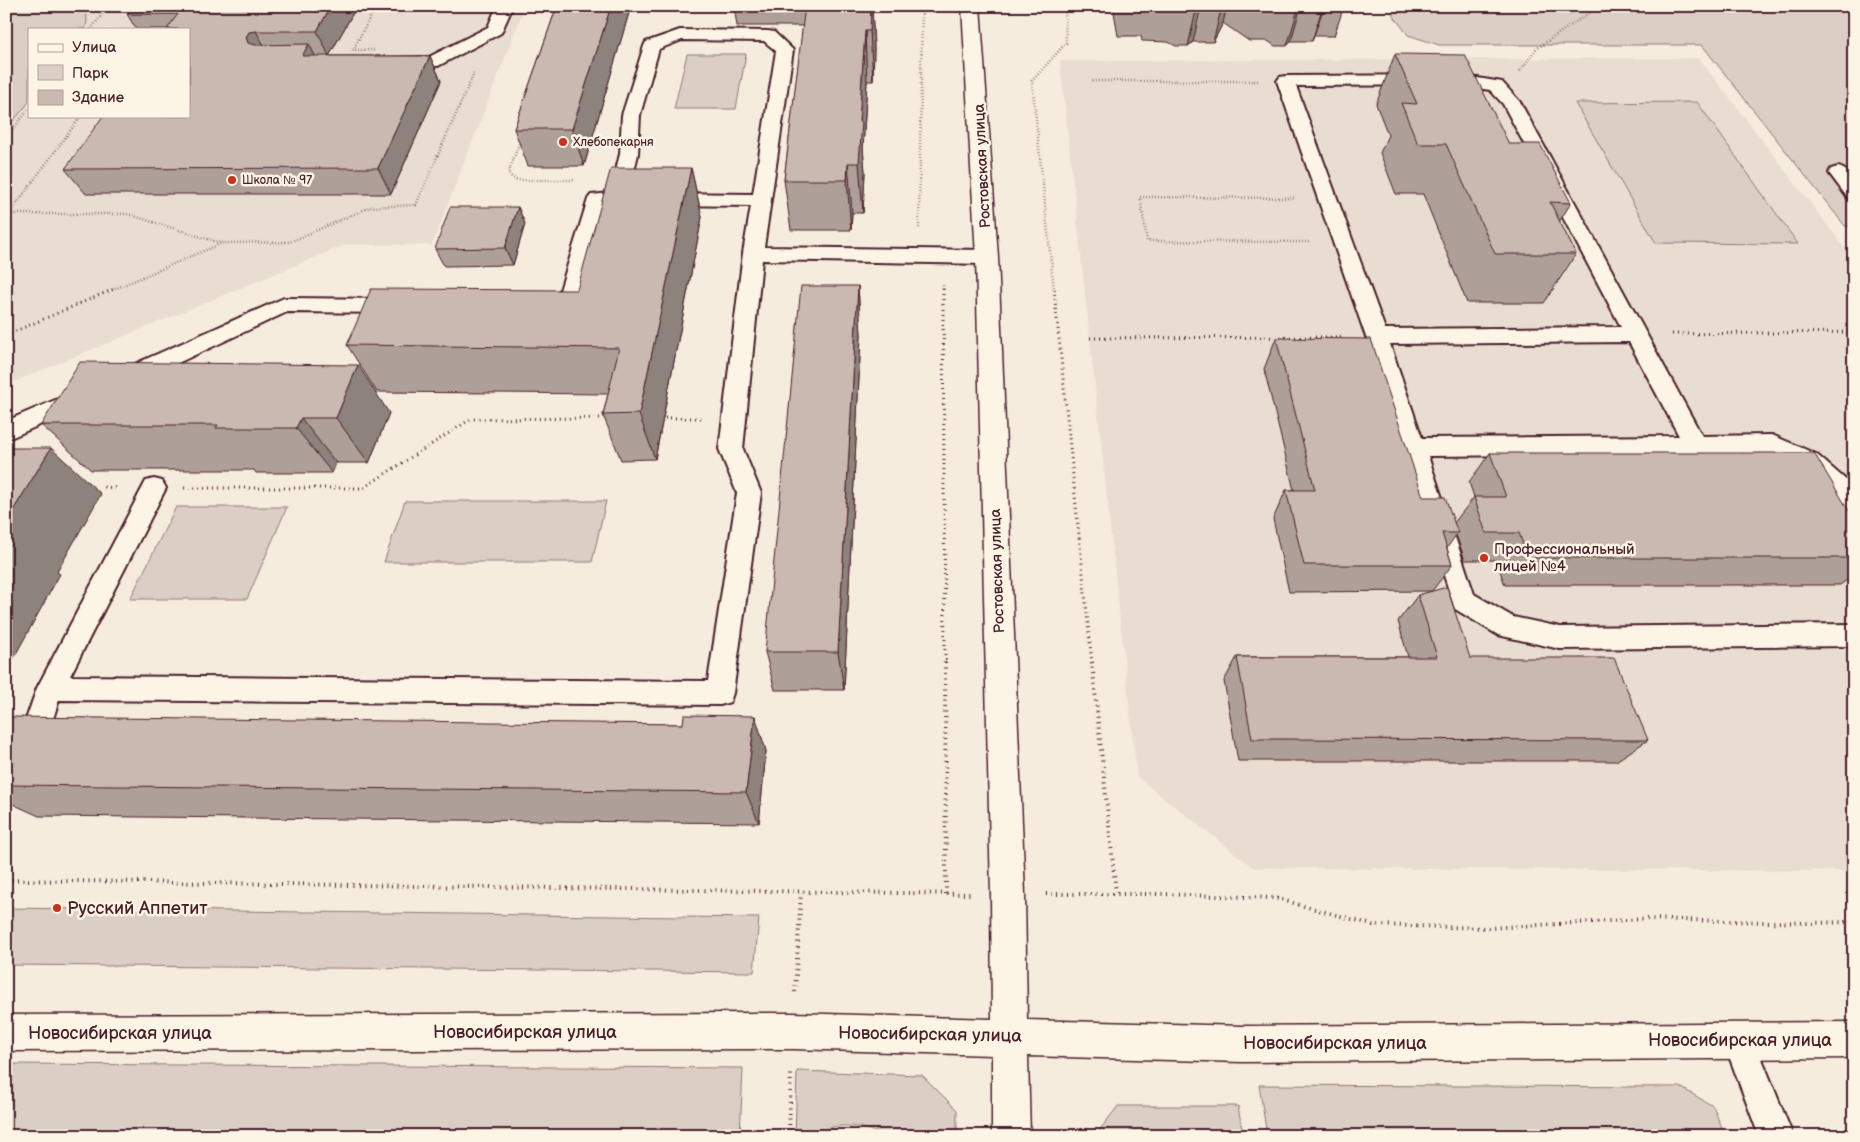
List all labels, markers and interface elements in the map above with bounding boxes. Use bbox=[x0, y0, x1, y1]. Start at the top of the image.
legend bbox=[28, 28, 190, 118]
text: Улица bbox=[72, 38, 117, 57]
text: Парк bbox=[72, 64, 109, 83]
text: Здание bbox=[72, 88, 124, 107]
street label: Ростовская улица bbox=[970, 103, 995, 229]
place label: Хлебопекарня bbox=[573, 135, 654, 150]
marker: Хлебопекарня bbox=[557, 136, 569, 148]
place label: Школа № 97 bbox=[242, 173, 312, 188]
marker: Школа № 97 bbox=[226, 174, 238, 186]
street label: Ростовская улица bbox=[986, 508, 1009, 634]
place label: Профессиональный лицей №4 bbox=[1494, 540, 1635, 576]
marker: Профессиональный лицей №4 bbox=[1478, 552, 1490, 564]
place label: Русский Аппетит bbox=[67, 898, 208, 919]
marker: Русский Аппетит bbox=[51, 902, 63, 914]
street label: Новосибирская улица bbox=[433, 1022, 617, 1043]
street label: Новосибирская улица bbox=[838, 1022, 1022, 1047]
street label: Новосибирская улица bbox=[28, 1023, 212, 1044]
street label: Новосибирская улица bbox=[1648, 1030, 1832, 1051]
street label: Новосибирская улица bbox=[1243, 1033, 1427, 1054]

